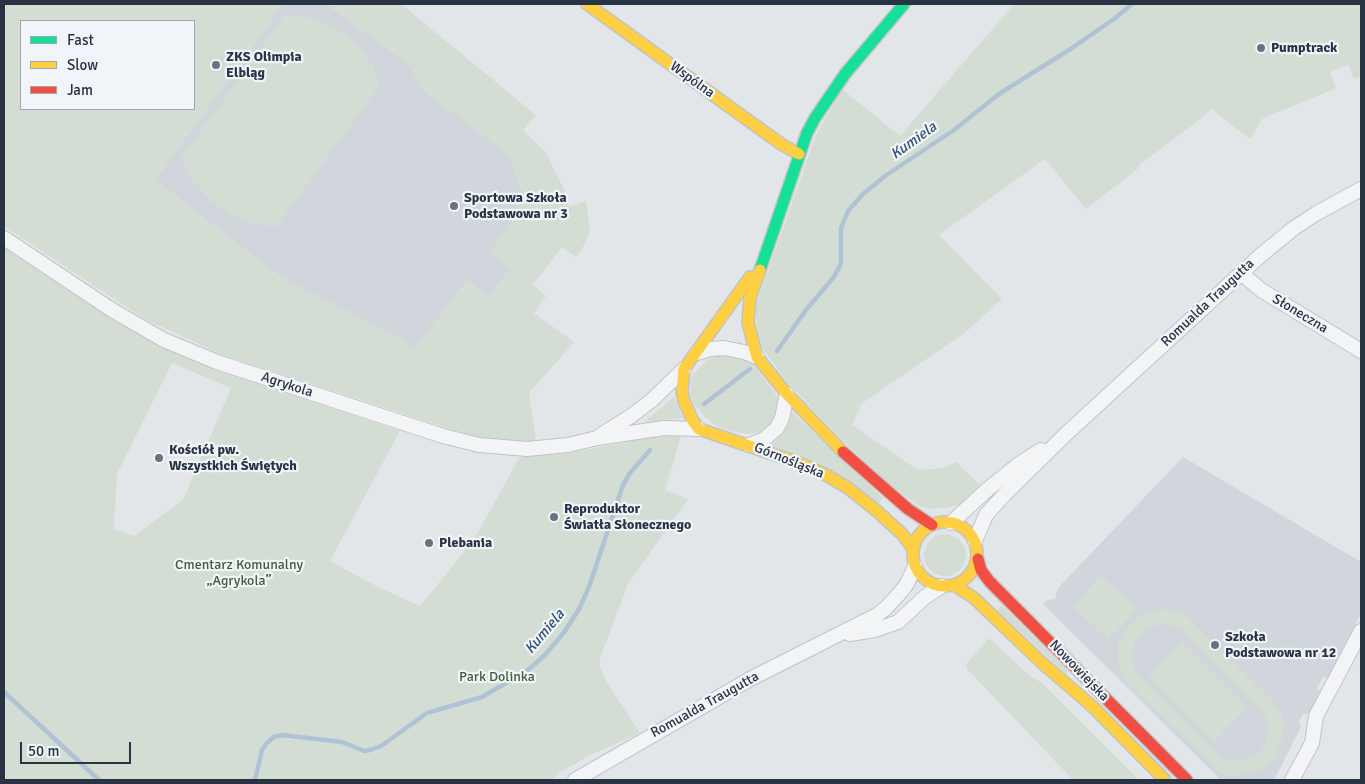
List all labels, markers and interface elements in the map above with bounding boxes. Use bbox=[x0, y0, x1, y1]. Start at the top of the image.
legend bbox=[20, 20, 195, 110]
text: Fast bbox=[67, 31, 94, 49]
place label: Pumptrack bbox=[1271, 40, 1337, 56]
marker: Pumptrack bbox=[1255, 42, 1267, 54]
place label: ZKS Olimpia Elbląg bbox=[226, 49, 302, 82]
text: Slow bbox=[67, 56, 98, 74]
street label: Wspólna bbox=[666, 58, 718, 102]
marker: ZKS Olimpia Elbląg bbox=[210, 59, 222, 71]
text: Jam bbox=[67, 81, 93, 99]
water label: Kumiela bbox=[888, 118, 940, 164]
place label: Sportowa Szkoła Podstawowa nr 3 bbox=[464, 190, 568, 222]
marker: Sportowa Szkoła Podstawowa nr 3 bbox=[448, 200, 460, 212]
street label: Romualda Traugutta bbox=[1158, 256, 1258, 350]
street label: Słoneczna bbox=[1269, 291, 1331, 337]
street label: Agrykola bbox=[259, 369, 315, 401]
street label: Górnośląska bbox=[752, 439, 826, 483]
place label: Kościół pw. Wszystkich Świętych bbox=[169, 442, 297, 474]
marker: Kościół pw. Wszystkich Świętych bbox=[153, 452, 165, 464]
place label: Reproduktor Światła Słonecznego bbox=[564, 501, 691, 534]
marker: Reproduktor Światła Słonecznego bbox=[548, 511, 560, 523]
place label: Plebania bbox=[439, 535, 492, 551]
marker: Plebania bbox=[423, 537, 435, 549]
park label: Cmentarz Komunalny „Agrykola” bbox=[175, 557, 303, 590]
water label: Kumiela bbox=[521, 606, 569, 658]
place label: Szkoła Podstawowa nr 12 bbox=[1225, 629, 1336, 662]
street label: Nowowiejska bbox=[1046, 637, 1112, 705]
marker: Szkoła Podstawowa nr 12 bbox=[1209, 639, 1221, 651]
street label: Romualda Traugutta bbox=[648, 668, 762, 742]
park label: Park Dolinka bbox=[459, 669, 535, 685]
scale bar bbox=[22, 732, 134, 764]
text: 50 m bbox=[28, 742, 59, 760]

